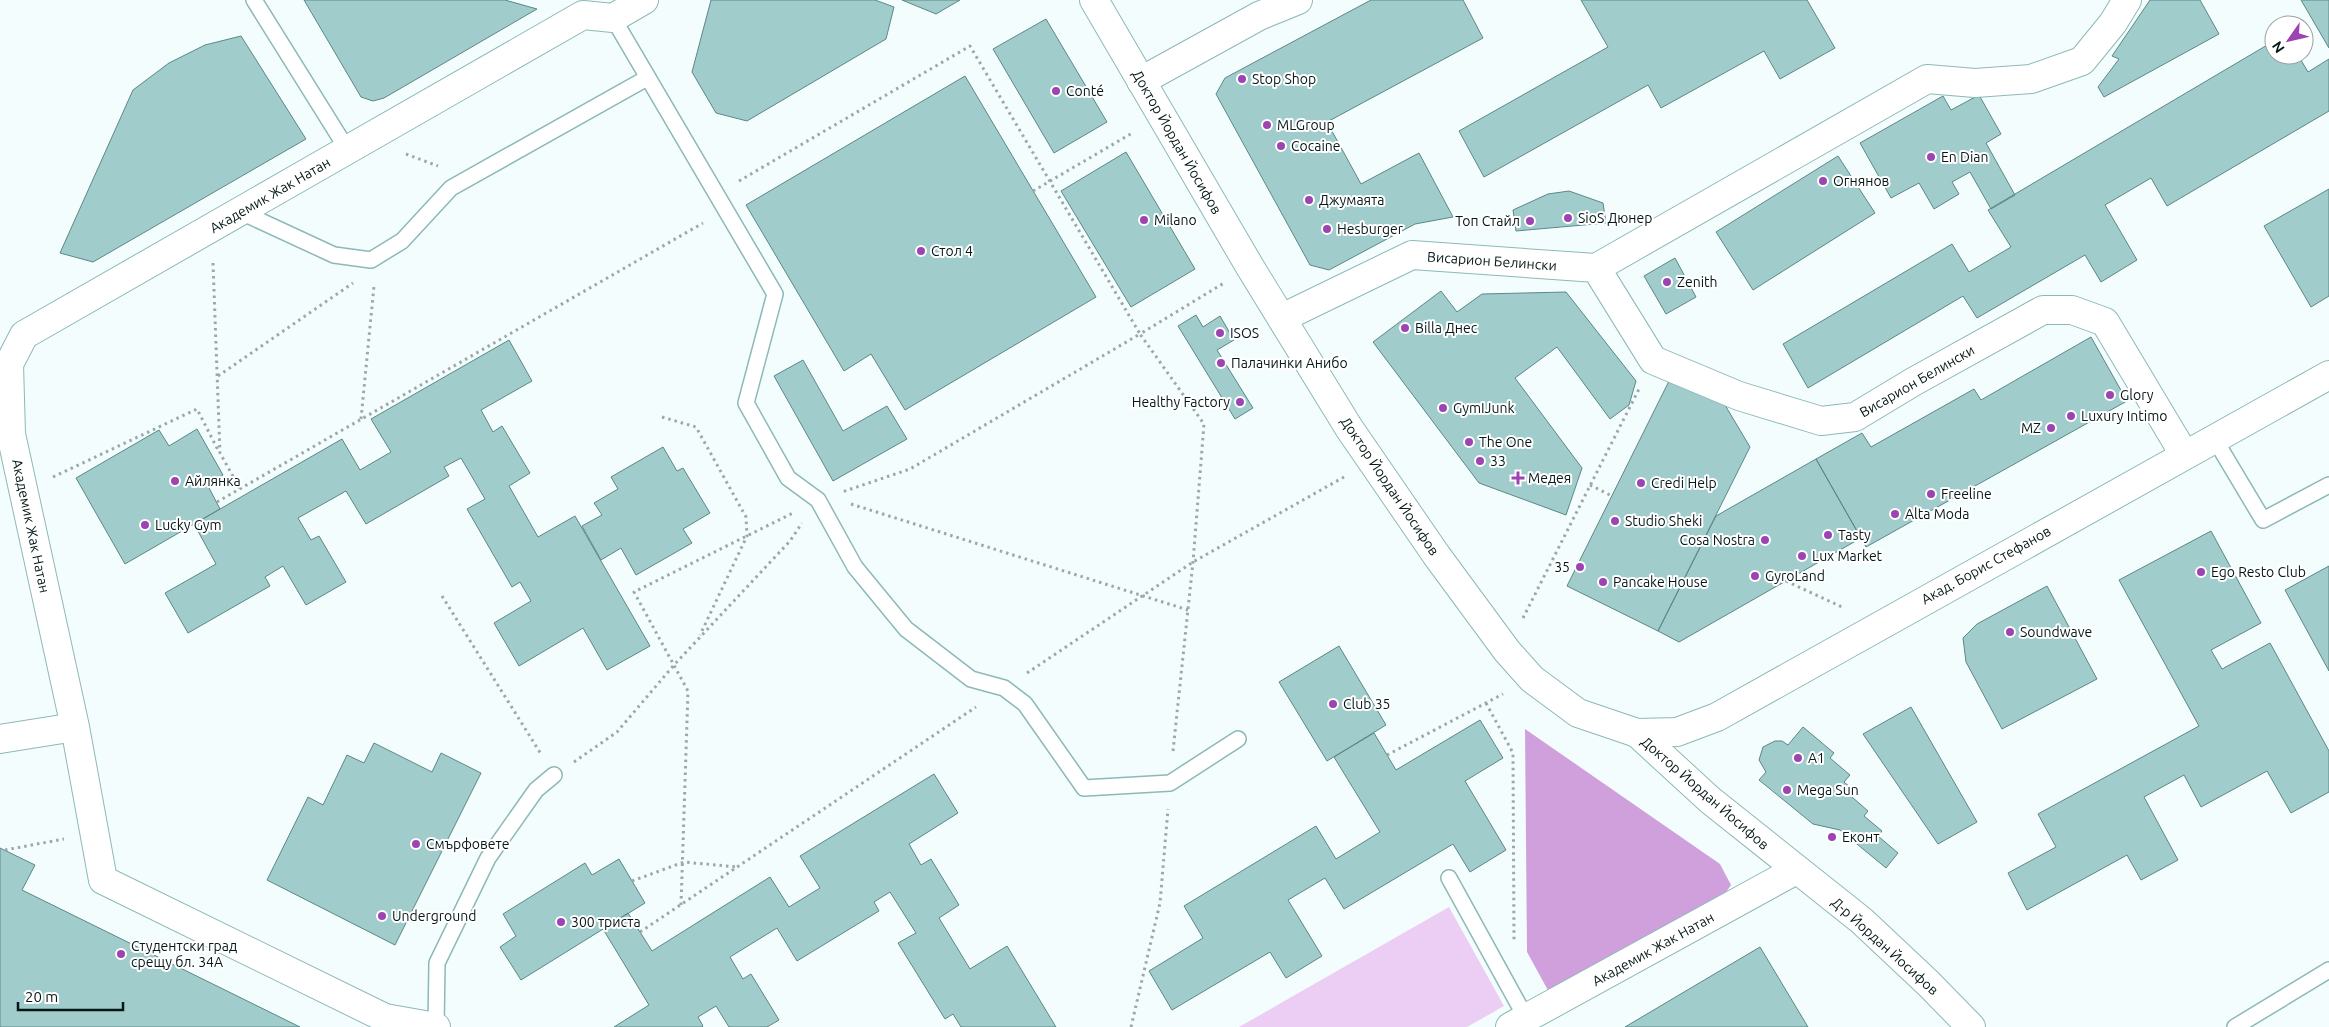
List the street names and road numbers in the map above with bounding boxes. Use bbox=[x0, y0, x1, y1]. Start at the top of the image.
street label: Доктор Йордан Йосифов bbox=[1129, 67, 1226, 217]
street label: Академик Жак Натан bbox=[207, 154, 333, 236]
street label: Висарион Белински bbox=[1427, 248, 1557, 274]
street label: Висарион Белински bbox=[1857, 342, 1977, 420]
street label: Доктор Йордан Йосифов bbox=[1338, 413, 1443, 558]
street label: Академик Жак Натан bbox=[9, 458, 53, 594]
street label: Акад. Борис Стефанов bbox=[1918, 523, 2054, 607]
street label: Доктор Йордан Йосифов bbox=[1638, 733, 1773, 853]
street label: Д-р Йордан Йосифов bbox=[1828, 893, 1942, 998]
street label: Академик Жак Натан bbox=[1589, 909, 1717, 989]

